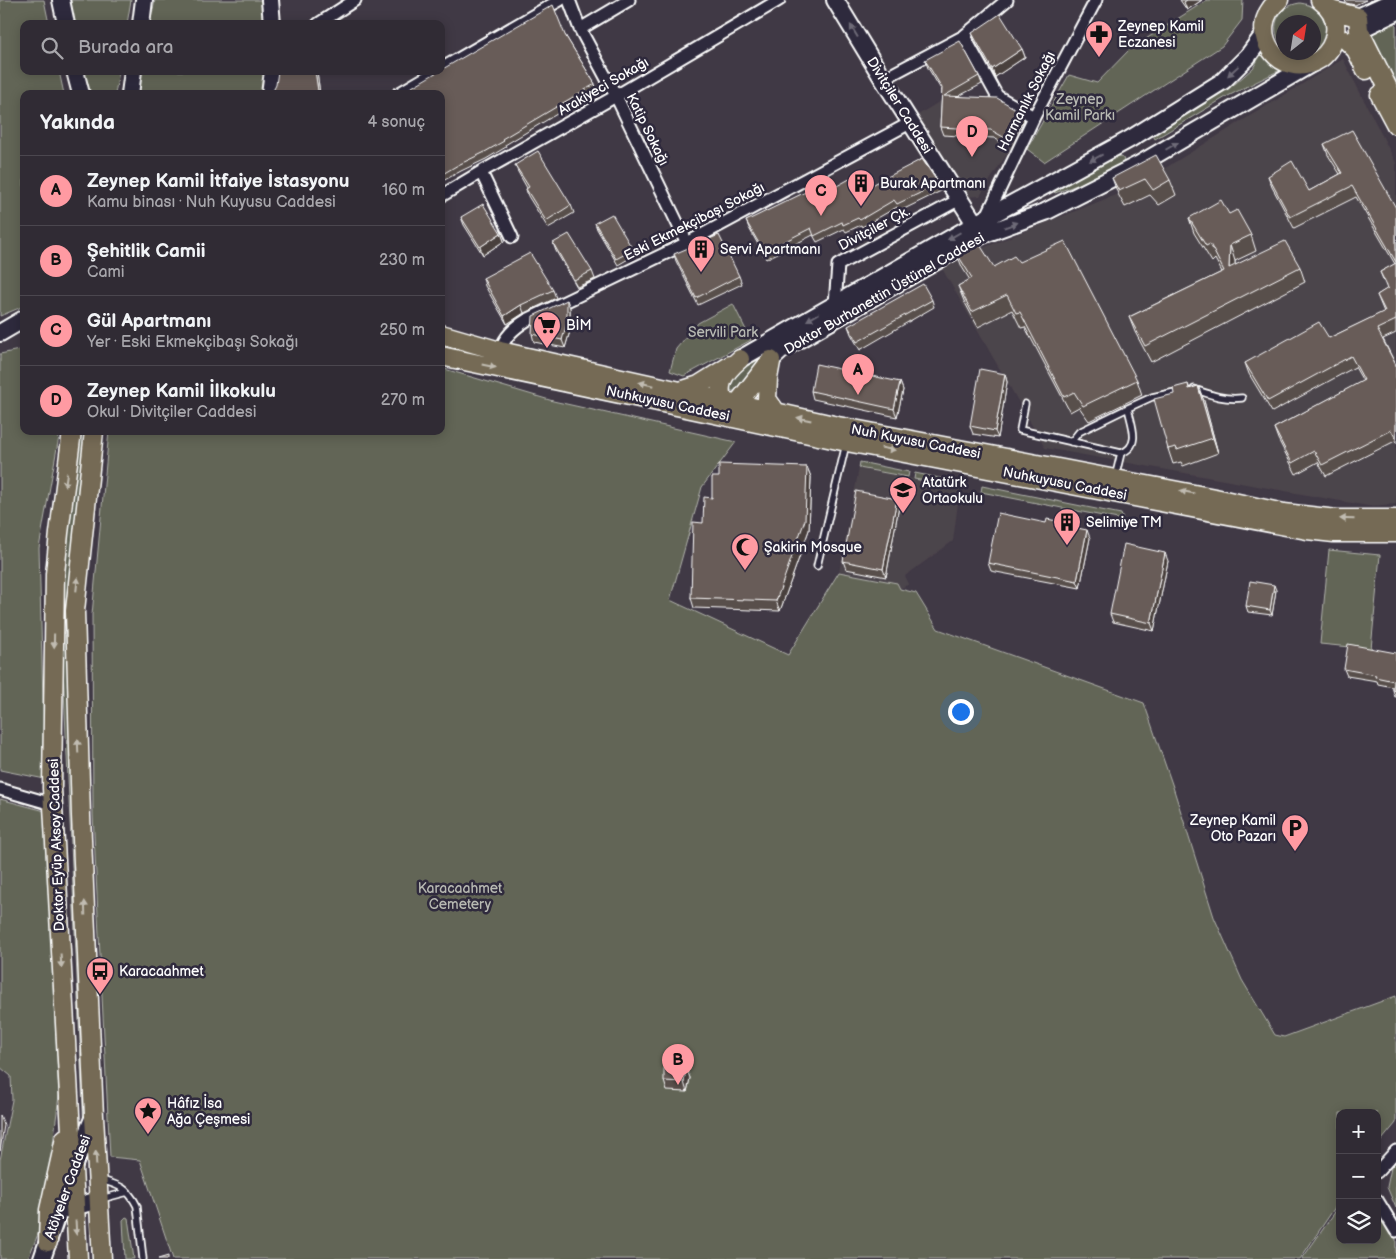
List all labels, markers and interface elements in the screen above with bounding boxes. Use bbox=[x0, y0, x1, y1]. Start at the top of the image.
north arrow bbox=[1276, 15, 1321, 60]
place label: Zeynep Kamil Eczanesi bbox=[1117, 18, 1204, 51]
pharmacy icon: Zeynep Kamil Eczanesi bbox=[1084, 19, 1114, 58]
search box bbox=[20, 20, 445, 75]
one-way arrow bbox=[849, 25, 858, 38]
icon: search bbox=[38, 34, 66, 62]
text: Burada ara bbox=[78, 36, 174, 59]
street label: Harmanlık Sokağı bbox=[994, 48, 1059, 154]
street label: Arakiyeci Sokağı bbox=[555, 54, 652, 119]
street label: Divitçiler Caddesi bbox=[863, 54, 936, 157]
one-way arrow bbox=[1227, 65, 1239, 77]
street label: Katip Sokağı bbox=[623, 90, 672, 168]
park label: Zeynep Kamil Parkı bbox=[1045, 91, 1115, 124]
text: Yakında bbox=[40, 110, 115, 135]
text: 4 sonuç bbox=[368, 113, 425, 132]
pin: D bbox=[956, 116, 988, 157]
one-way arrow bbox=[1166, 141, 1179, 150]
one-way arrow bbox=[1089, 154, 1103, 162]
building icon: Burak Apartmanı bbox=[846, 168, 876, 207]
text: Zeynep Kamil İtfaiye İstasyonu bbox=[87, 170, 350, 193]
pin: C bbox=[805, 175, 837, 216]
place label: Burak Apartmanı bbox=[880, 175, 986, 192]
street label: Eski Ekmekçibaşı Sokağı bbox=[621, 179, 767, 264]
text: A bbox=[51, 181, 61, 200]
text: 160 m bbox=[382, 181, 425, 200]
text: Kamu binası · Nuh Kuyusu Caddesi bbox=[87, 193, 336, 212]
street label: Divitçiler Çk. bbox=[836, 202, 913, 254]
one-way arrow bbox=[1004, 221, 1019, 229]
street label: Doktor Burhanettin Üstünel Caddesi bbox=[781, 228, 987, 358]
one-way arrow bbox=[947, 232, 960, 241]
building icon: Servi Apartmanı bbox=[686, 234, 716, 273]
text: Şehitlik Camii bbox=[87, 240, 205, 263]
place label: Servi Apartmanı bbox=[720, 241, 820, 258]
text: B bbox=[50, 251, 62, 270]
text: 230 m bbox=[379, 251, 425, 270]
text: Cami bbox=[87, 263, 124, 282]
text: Gül Apartmanı bbox=[87, 310, 211, 333]
supermarket icon: BİM bbox=[532, 310, 562, 349]
one-way arrow bbox=[806, 313, 819, 322]
place label: BİM bbox=[566, 316, 592, 334]
text: C bbox=[50, 321, 62, 340]
text: 250 m bbox=[379, 321, 425, 340]
park label: Servili Park bbox=[688, 324, 758, 341]
text: Yer · Eski Ekmekçibaşı Sokağı bbox=[87, 333, 298, 352]
pin: A bbox=[842, 354, 874, 395]
one-way arrow bbox=[481, 362, 497, 370]
one-way arrow bbox=[637, 379, 653, 387]
text: Zeynep Kamil İlkokulu bbox=[87, 380, 276, 403]
street label: Nuhkuyusu Caddesi bbox=[605, 382, 731, 425]
text: D bbox=[50, 391, 62, 410]
text: 270 m bbox=[381, 391, 425, 410]
text: Okul · Divitçiler Caddesi bbox=[87, 403, 257, 422]
one-way arrow bbox=[797, 415, 812, 423]
street label: Nuh Kuyusu Caddesi bbox=[850, 421, 982, 462]
one-way arrow bbox=[880, 446, 896, 454]
street label: Nuhkuyusu Caddesi bbox=[1002, 463, 1128, 504]
one-way arrow bbox=[62, 472, 70, 488]
place label: Atatürk Ortaokulu bbox=[922, 474, 983, 507]
school or university icon: Atatürk Ortaokulu bbox=[888, 475, 918, 514]
one-way arrow bbox=[1179, 488, 1195, 496]
building icon: Selimiye TM bbox=[1052, 507, 1082, 546]
place label: Selimiye TM bbox=[1086, 514, 1162, 531]
one-way arrow bbox=[1339, 515, 1355, 523]
mosque icon: Şakirin Mosque bbox=[730, 532, 760, 571]
place label: Şakirin Mosque bbox=[764, 539, 862, 556]
one-way arrow bbox=[74, 575, 82, 591]
one-way arrow bbox=[50, 634, 58, 650]
your location bbox=[948, 699, 974, 725]
one-way arrow bbox=[74, 738, 82, 754]
street label: Doktor Eyüp Aksoy Caddesi bbox=[45, 758, 68, 932]
place label: Zeynep Kamil Oto Pazarı bbox=[1189, 812, 1276, 845]
parking icon: Zeynep Kamil Oto Pazarı bbox=[1280, 813, 1310, 852]
park label: Karacaahmet Cemetery bbox=[418, 880, 503, 913]
one-way arrow bbox=[80, 900, 88, 916]
one-way arrow bbox=[58, 953, 66, 969]
bus stop icon: Karacaahmet bbox=[85, 956, 115, 995]
place label: Karacaahmet bbox=[119, 963, 204, 980]
pin: B bbox=[662, 1044, 694, 1085]
place label: Hâfız İsa Ağa Çeşmesi bbox=[167, 1094, 250, 1128]
place icon: Hâfız İsa Ağa Çeşmesi bbox=[133, 1096, 163, 1135]
map controls bbox=[1336, 1109, 1381, 1244]
button: + bbox=[1336, 1109, 1381, 1154]
street label: Atölyeler Caddesi bbox=[41, 1133, 94, 1242]
one-way arrow bbox=[92, 1150, 100, 1166]
button: − bbox=[1336, 1154, 1381, 1199]
button: layers bbox=[1336, 1199, 1381, 1244]
one-way arrow bbox=[72, 1220, 80, 1236]

